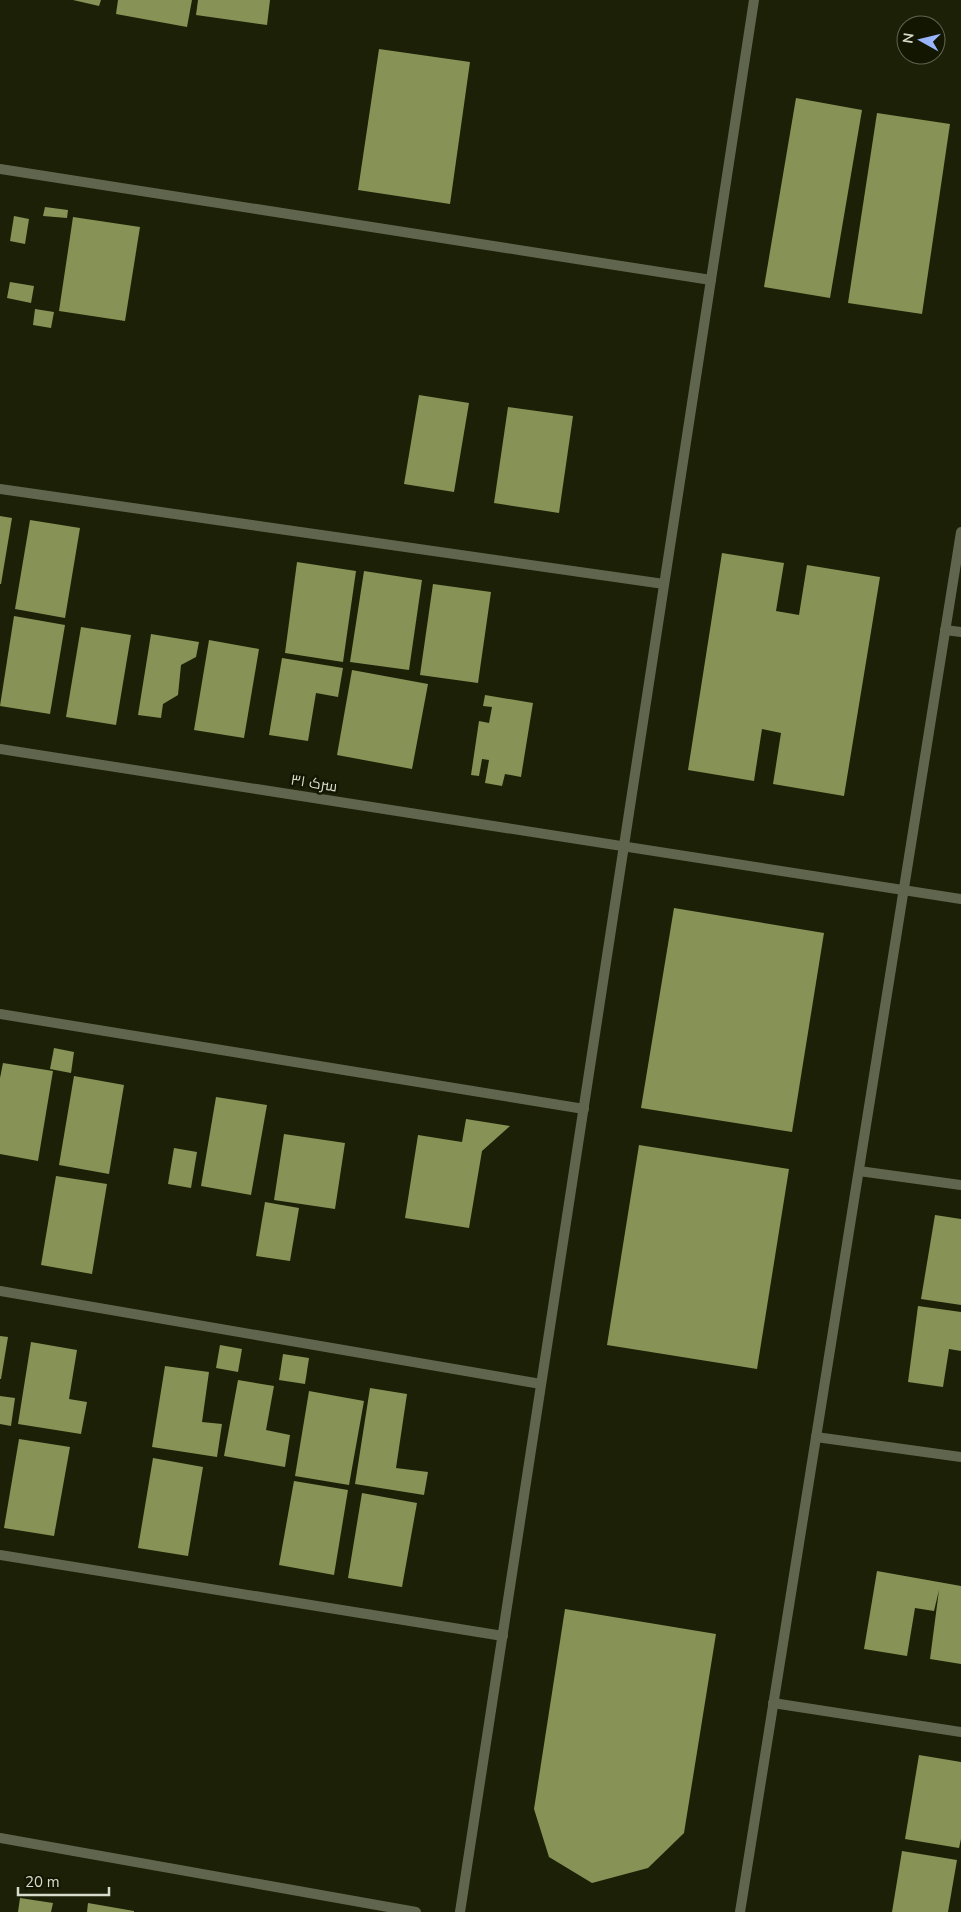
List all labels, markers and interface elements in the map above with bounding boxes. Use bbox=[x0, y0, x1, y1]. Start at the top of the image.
north arrow bbox=[896, 15, 946, 65]
text: N bbox=[898, 32, 919, 45]
street label: سرک ۳۱ bbox=[289, 769, 339, 797]
scale bar bbox=[18, 1864, 109, 1896]
text: 20 m bbox=[25, 1872, 60, 1892]

